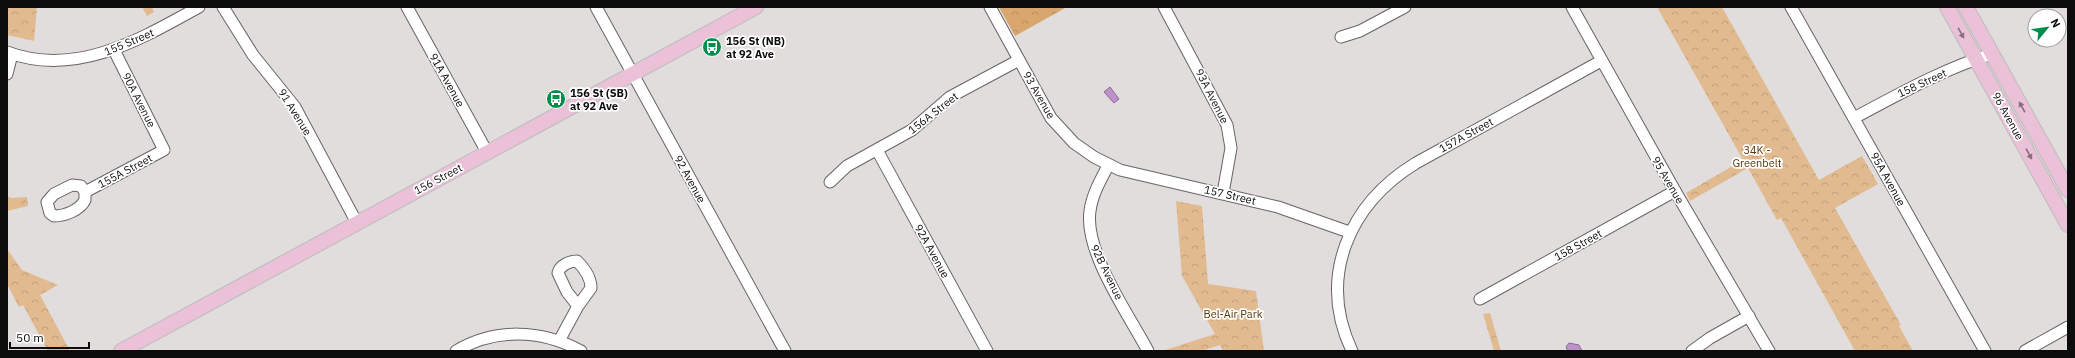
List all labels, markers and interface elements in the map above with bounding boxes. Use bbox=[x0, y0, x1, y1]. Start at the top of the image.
north arrow bbox=[2027, 8, 2067, 48]
text: N bbox=[2048, 16, 2064, 30]
street label: 155 Street bbox=[102, 25, 156, 59]
one-way arrow bbox=[1958, 27, 1965, 39]
place label: 156 St (NB) at 92 Ave bbox=[726, 34, 785, 61]
bus stop icon: 156 St (NB) at 92 Ave bbox=[701, 36, 723, 58]
street label: 91A Avenue bbox=[426, 51, 468, 109]
street label: 158 Street bbox=[1895, 65, 1949, 100]
street label: 93A Avenue bbox=[1192, 66, 1232, 126]
street label: 93 Avenue bbox=[1020, 69, 1058, 121]
street label: 90A Avenue bbox=[119, 70, 159, 130]
street label: 91 Avenue bbox=[275, 86, 315, 138]
place label: 156 St (SB) at 92 Ave bbox=[570, 86, 628, 113]
bus stop icon: 156 St (SB) at 92 Ave bbox=[545, 88, 567, 110]
street label: 156A Street bbox=[905, 89, 961, 137]
street label: 96 Avenue bbox=[1989, 90, 2027, 142]
one-way arrow bbox=[2018, 101, 2025, 113]
street label: 157A Street bbox=[1437, 114, 1496, 156]
park label: 34K - Greenbelt bbox=[1732, 143, 1782, 170]
one-way arrow bbox=[2025, 148, 2032, 160]
street label: 95A Avenue bbox=[1867, 150, 1909, 208]
street label: 155A Street bbox=[95, 151, 155, 191]
street label: 92 Avenue bbox=[671, 153, 709, 205]
street label: 95 Avenue bbox=[1649, 154, 1687, 206]
street label: 156 Street bbox=[412, 160, 465, 198]
street label: 157 Street bbox=[1203, 182, 1257, 208]
street label: 92A Avenue bbox=[911, 222, 953, 280]
street label: 158 Street bbox=[1552, 226, 1604, 264]
street label: 92B Avenue bbox=[1088, 242, 1126, 302]
park label: Bel-Air Park bbox=[1204, 307, 1263, 321]
scale bar bbox=[10, 324, 89, 350]
text: 50 m bbox=[16, 330, 44, 345]

